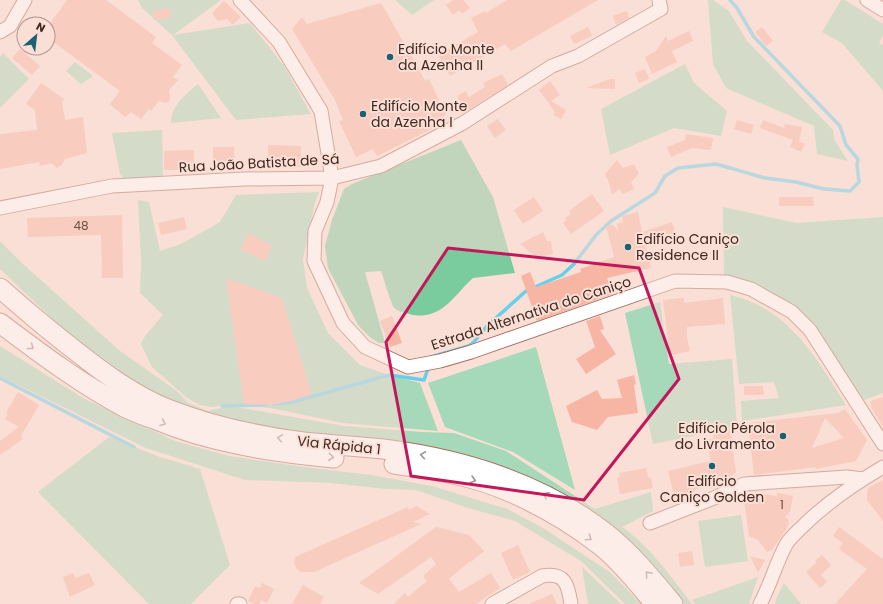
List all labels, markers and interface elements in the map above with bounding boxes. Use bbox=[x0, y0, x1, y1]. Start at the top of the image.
north arrow bbox=[16, 16, 56, 56]
text: N bbox=[33, 18, 48, 36]
place label: Edifício Monte da Azenha II bbox=[398, 39, 495, 75]
marker: Edifício Monte da Azenha II bbox=[385, 52, 395, 62]
place label: Edifício Monte da Azenha I bbox=[371, 96, 468, 132]
marker: Edifício Monte da Azenha I bbox=[358, 109, 368, 119]
street label: Rua João Batista de Sá bbox=[178, 149, 340, 177]
house number: 48 bbox=[73, 217, 89, 234]
place label: Edifício Caniço Residence II bbox=[636, 229, 739, 265]
marker: Edifício Caniço Residence II bbox=[623, 242, 633, 252]
street label: Estrada Alternativa do Caniço bbox=[428, 271, 634, 355]
one-way arrow bbox=[27, 342, 34, 349]
one-way arrow bbox=[160, 418, 167, 427]
place label: Edifício Pérola do Livramento bbox=[675, 418, 775, 454]
street label: Via Rápida 1 bbox=[296, 431, 382, 459]
marker: Edifício Pérola do Livramento bbox=[778, 431, 788, 441]
one-way arrow bbox=[277, 434, 283, 443]
one-way arrow bbox=[420, 451, 426, 460]
one-way arrow bbox=[328, 453, 334, 462]
marker: Edifício Caniço Golden bbox=[707, 461, 717, 471]
place label: Edifício Caniço Golden bbox=[660, 471, 764, 507]
one-way arrow bbox=[469, 475, 476, 484]
one-way arrow bbox=[543, 493, 550, 500]
house number: 1 bbox=[780, 496, 784, 513]
one-way arrow bbox=[585, 533, 592, 541]
one-way arrow bbox=[645, 571, 653, 579]

